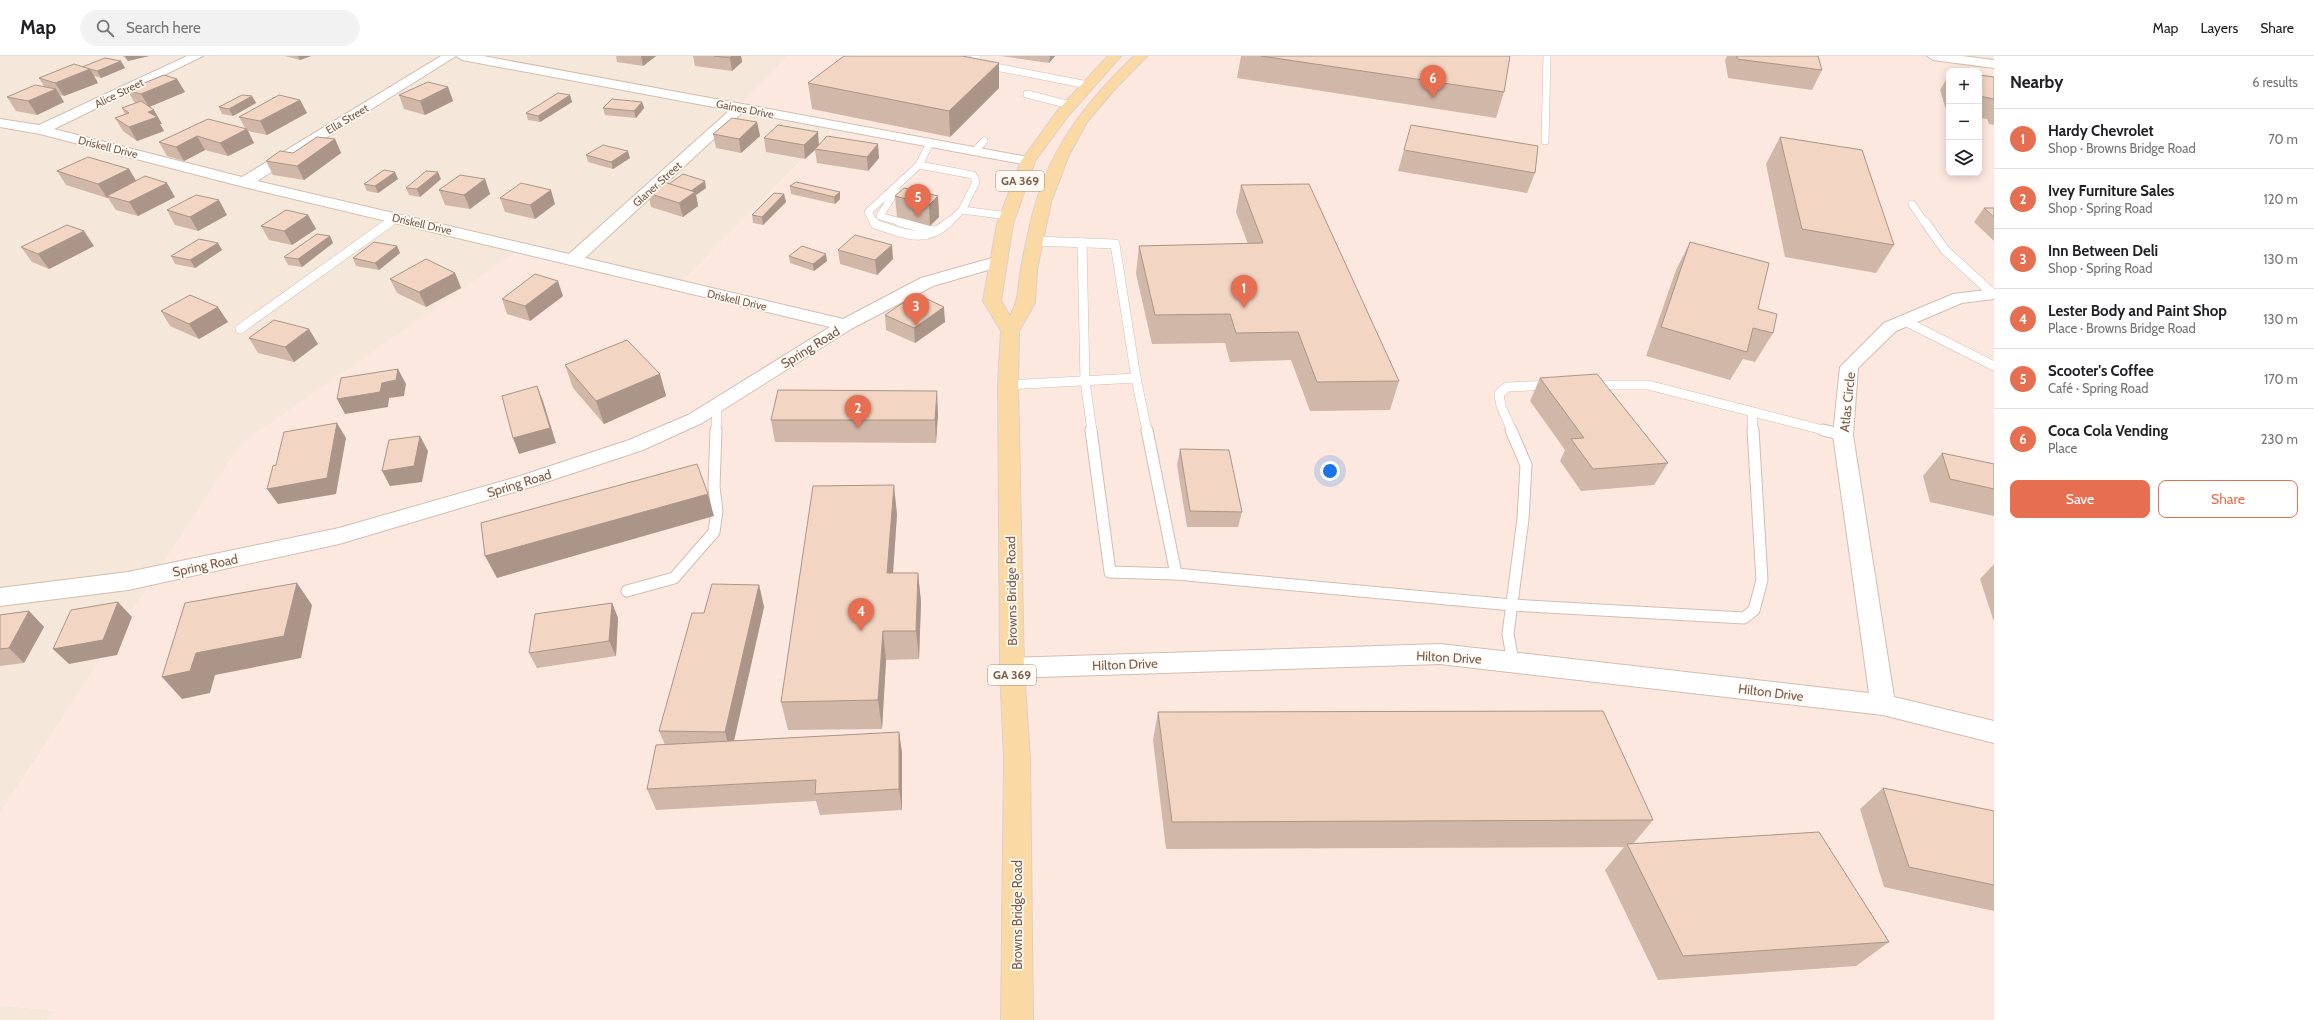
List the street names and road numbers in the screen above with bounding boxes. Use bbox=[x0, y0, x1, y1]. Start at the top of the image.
street label: Alice Street bbox=[92, 75, 146, 111]
street label: Gaines Drive bbox=[715, 97, 775, 122]
street label: Ella Street bbox=[323, 101, 371, 137]
street label: Driskell Drive bbox=[77, 133, 140, 161]
street label: Glaner Street bbox=[630, 158, 685, 210]
road number: GA 369 bbox=[996, 171, 1044, 191]
street label: Driskell Drive bbox=[391, 210, 454, 238]
street label: Driskell Drive bbox=[706, 286, 769, 314]
street label: Spring Road bbox=[778, 323, 842, 371]
street label: Atlas Circle bbox=[1836, 371, 1858, 433]
street label: Spring Road bbox=[485, 466, 553, 500]
street label: Browns Bridge Road bbox=[1002, 536, 1020, 646]
street label: Spring Road bbox=[171, 550, 239, 580]
street label: Hilton Drive bbox=[1416, 647, 1483, 667]
street label: Hilton Drive bbox=[1092, 655, 1158, 673]
road number: GA 369 bbox=[988, 665, 1036, 685]
street label: Hilton Drive bbox=[1737, 680, 1805, 704]
street label: Browns Bridge Road bbox=[1009, 860, 1025, 970]

